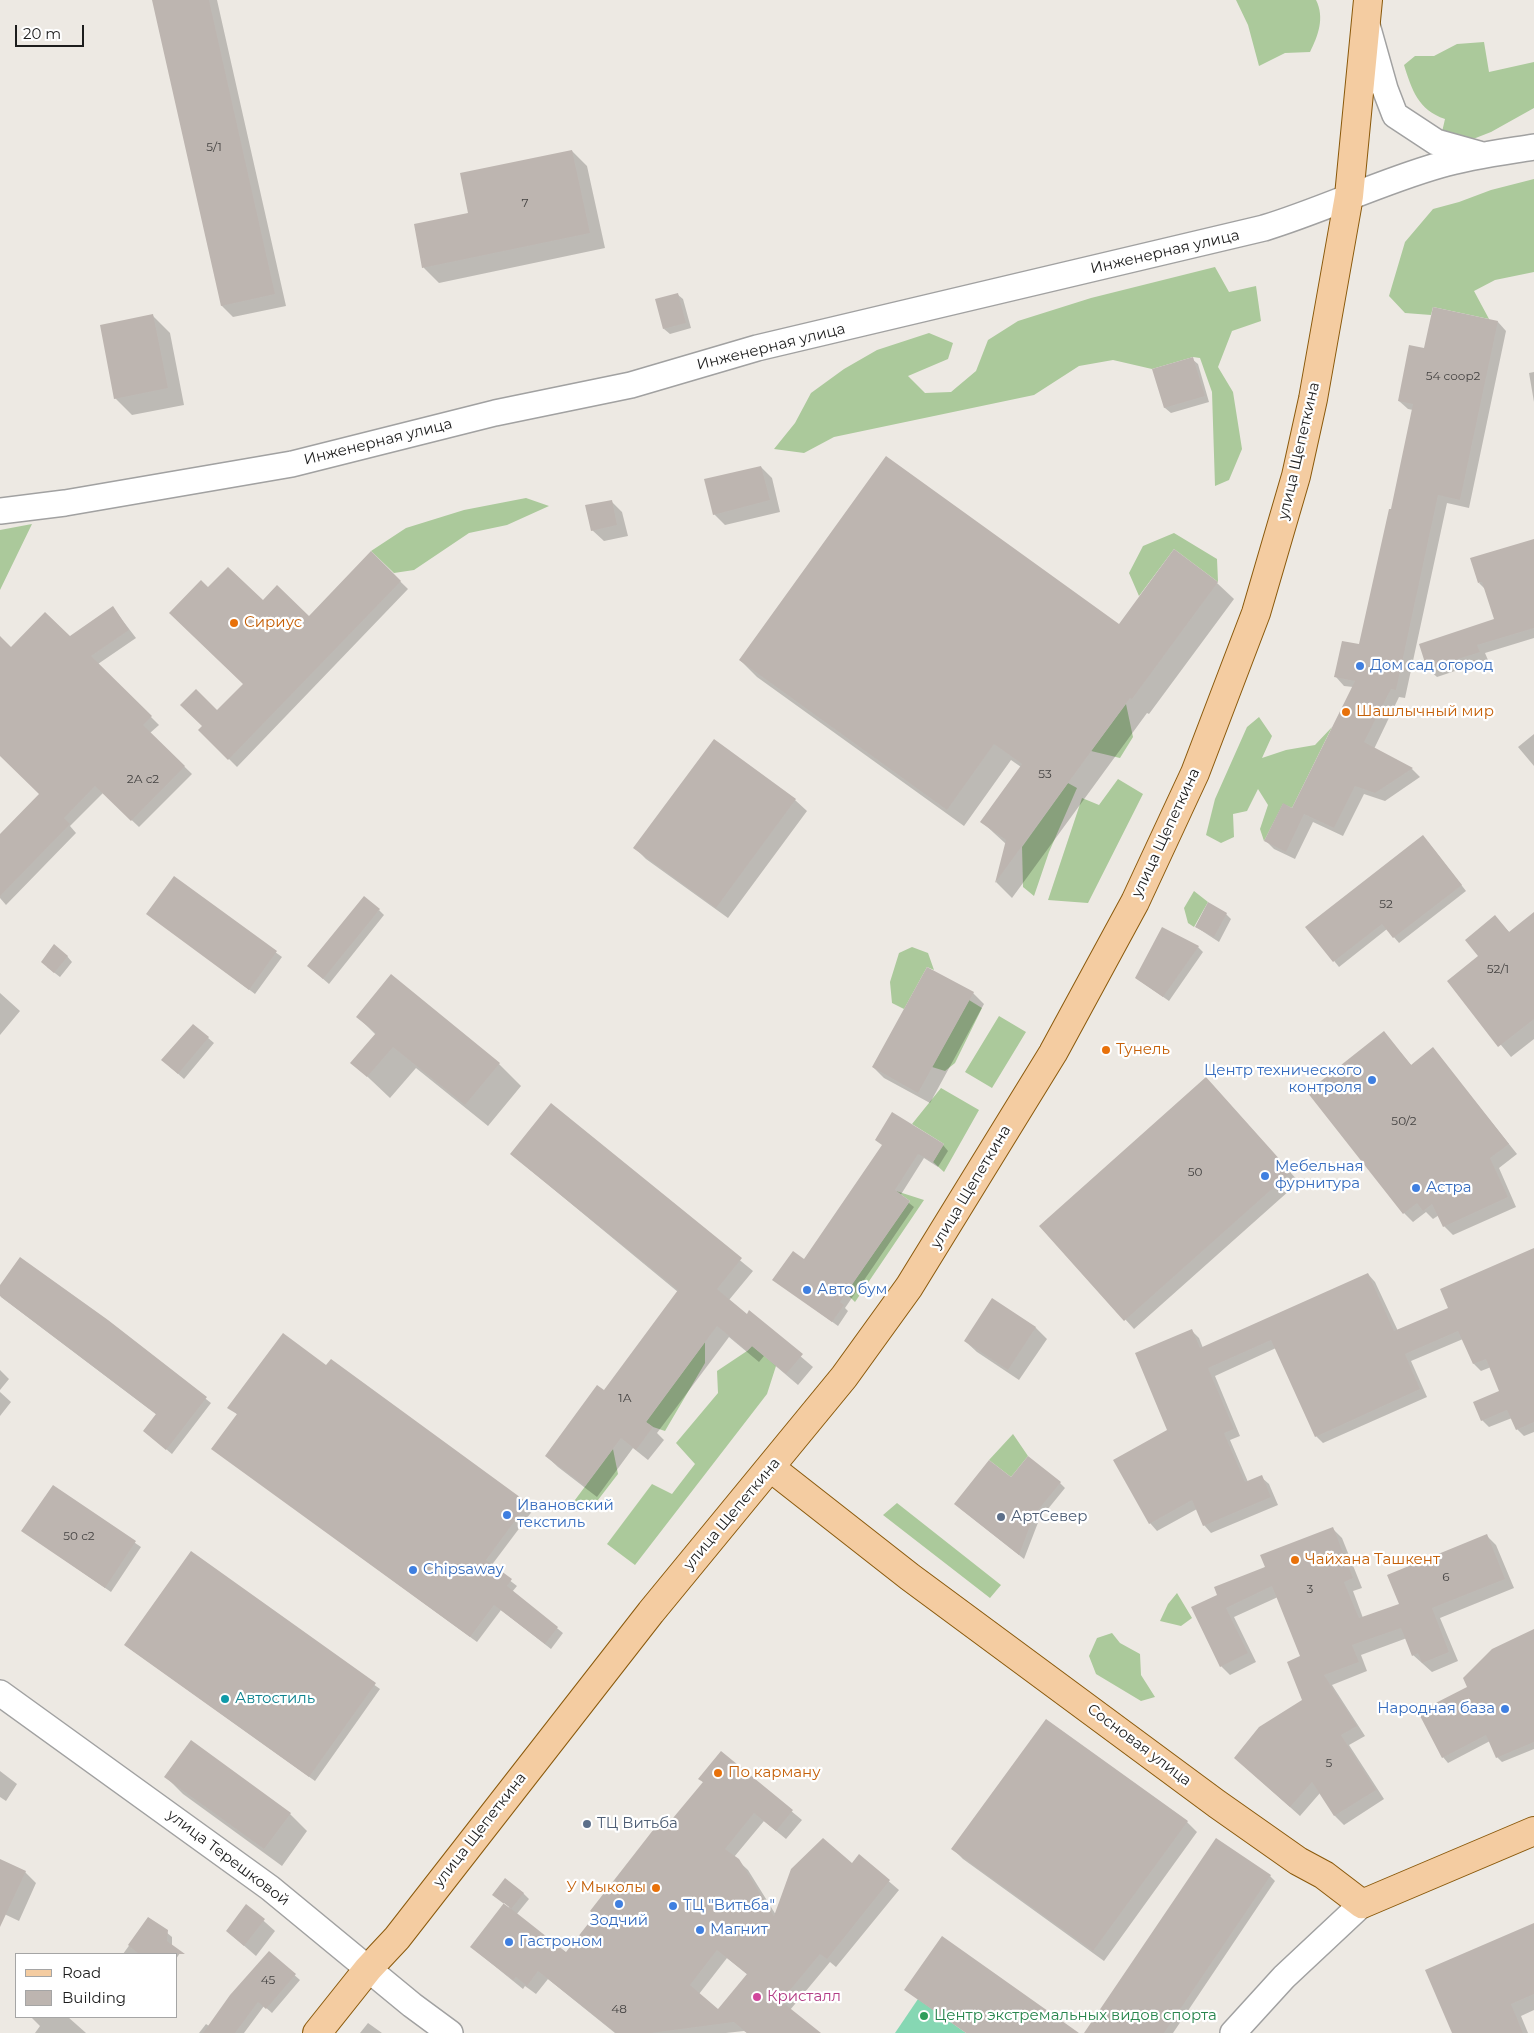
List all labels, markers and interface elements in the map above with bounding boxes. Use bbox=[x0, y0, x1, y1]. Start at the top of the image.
scale bar bbox=[18, 15, 86, 47]
text: 20 m bbox=[23, 24, 61, 43]
house number: 5/1 bbox=[206, 140, 222, 154]
house number: 7 bbox=[521, 196, 529, 210]
street label: Инженерная улица bbox=[1089, 226, 1241, 278]
street label: Инженерная улица bbox=[695, 320, 847, 374]
house number: 54 соор2 bbox=[1426, 369, 1480, 383]
street label: улица Щепеткина bbox=[1274, 380, 1324, 522]
street label: Инженерная улица bbox=[302, 415, 454, 469]
place label: Сириус bbox=[244, 614, 302, 632]
marker: Сириус bbox=[228, 617, 240, 629]
place label: Дом сад огород bbox=[1370, 657, 1493, 675]
marker: Дом сад огород bbox=[1354, 660, 1366, 672]
place label: Шашлычный мир bbox=[1356, 703, 1494, 721]
marker: Шашлычный мир bbox=[1340, 706, 1352, 718]
street label: улица Щепеткина bbox=[1128, 765, 1204, 901]
house number: 53 bbox=[1038, 767, 1052, 781]
house number: 2А с2 bbox=[127, 772, 159, 786]
house number: 52 bbox=[1379, 897, 1393, 911]
house number: 52/1 bbox=[1487, 962, 1509, 976]
place label: Тунель bbox=[1116, 1041, 1170, 1059]
marker: Тунель bbox=[1100, 1044, 1112, 1056]
place label: Центр технического контроля bbox=[1204, 1062, 1362, 1097]
marker: Центр технического контроля bbox=[1366, 1074, 1378, 1086]
house number: 50/2 bbox=[1391, 1114, 1417, 1128]
street label: улица Щепеткина bbox=[927, 1122, 1015, 1252]
place label: Мебельная фурнитура bbox=[1275, 1158, 1364, 1193]
house number: 50 bbox=[1188, 1165, 1202, 1179]
marker: Мебельная фурнитура bbox=[1259, 1170, 1271, 1182]
place label: Астра bbox=[1426, 1179, 1471, 1197]
marker: Астра bbox=[1410, 1182, 1422, 1194]
place label: Авто бум bbox=[817, 1281, 887, 1299]
marker: Авто бум bbox=[801, 1284, 813, 1296]
house number: 1А bbox=[618, 1391, 632, 1405]
street label: улица Щепеткина bbox=[680, 1454, 784, 1574]
place label: Ивановский текстиль bbox=[517, 1497, 614, 1532]
place label: АртСевер bbox=[1011, 1508, 1088, 1526]
marker: Ивановский текстиль bbox=[501, 1509, 513, 1521]
marker: АртСевер bbox=[995, 1511, 1007, 1523]
house number: 50 с2 bbox=[63, 1529, 95, 1543]
place label: Чайхана Ташкент bbox=[1305, 1551, 1440, 1569]
marker: Чайхана Ташкент bbox=[1289, 1554, 1301, 1566]
place label: Chipsaway bbox=[423, 1561, 504, 1579]
marker: Chipsaway bbox=[407, 1564, 419, 1576]
house number: 6 bbox=[1442, 1570, 1450, 1584]
house number: 3 bbox=[1307, 1582, 1313, 1596]
place label: Автостиль bbox=[235, 1690, 315, 1708]
marker: Автостиль bbox=[219, 1693, 231, 1705]
street label: Сосновая улица bbox=[1083, 1700, 1195, 1790]
place label: Народная база bbox=[1377, 1700, 1495, 1718]
marker: Народная база bbox=[1499, 1703, 1511, 1715]
house number: 5 bbox=[1326, 1756, 1332, 1770]
place label: По карману bbox=[728, 1764, 821, 1782]
marker: По карману bbox=[712, 1767, 724, 1779]
street label: улица Щепеткина bbox=[430, 1769, 530, 1891]
street label: улица Терешковой bbox=[163, 1806, 293, 1910]
place label: ТЦ Витьба bbox=[597, 1815, 678, 1833]
marker: ТЦ Витьба bbox=[581, 1818, 593, 1830]
place label: У Мыколы bbox=[566, 1879, 646, 1897]
marker: У Мыколы bbox=[650, 1882, 662, 1894]
place label: ТЦ "Витьба" bbox=[683, 1897, 775, 1915]
marker: Зодчий bbox=[613, 1898, 625, 1910]
marker: ТЦ "Витьба" bbox=[667, 1900, 679, 1912]
place label: Зодчий bbox=[590, 1912, 648, 1930]
place label: Магнит bbox=[710, 1921, 768, 1939]
marker: Магнит bbox=[694, 1924, 706, 1936]
place label: Гастроном bbox=[519, 1933, 603, 1951]
marker: Гастроном bbox=[503, 1936, 515, 1948]
legend bbox=[15, 1953, 178, 2018]
text: Road bbox=[62, 1963, 101, 1982]
house number: 45 bbox=[261, 1973, 275, 1987]
text: Building bbox=[62, 1988, 126, 2007]
place label: Кристалл bbox=[767, 1988, 841, 2006]
marker: Кристалл bbox=[751, 1991, 763, 2003]
house number: 48 bbox=[611, 2002, 627, 2016]
place label: Центр экстремальных видов спорта bbox=[934, 2007, 1217, 2025]
marker: Центр экстремальных видов спорта bbox=[918, 2010, 930, 2022]

